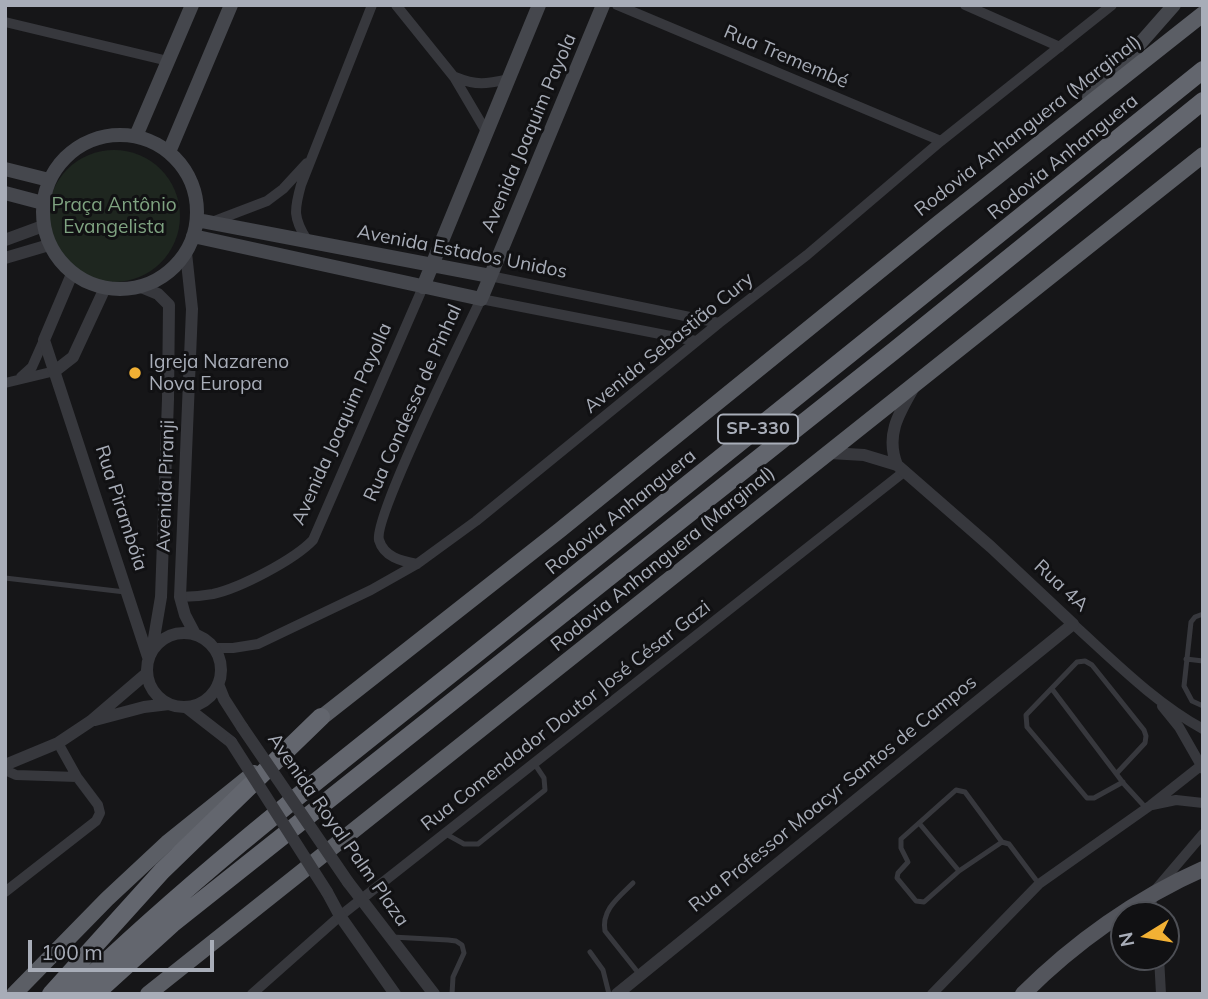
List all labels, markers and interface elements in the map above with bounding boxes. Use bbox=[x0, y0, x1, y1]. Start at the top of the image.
street label: Rua Tremembé bbox=[720, 21, 852, 93]
street label: Avenida Joaquim Payola bbox=[477, 30, 581, 236]
street label: Rodovia Anhanguera (Marginal) bbox=[910, 30, 1146, 222]
street label: Rodovia Anhanguera bbox=[983, 89, 1143, 225]
park label: Praça Antônio Evangelista bbox=[51, 194, 177, 238]
street label: Avenida Estados Unidos bbox=[355, 220, 569, 284]
street label: Avenida Sebastião Cury bbox=[580, 268, 758, 418]
street label: Rua Condessa de Pinhal bbox=[359, 301, 467, 505]
street label: Avenida Joaquim Payolla bbox=[287, 319, 397, 529]
place label: Igreja Nazareno Nova Europa bbox=[149, 351, 289, 395]
marker: Igreja Nazareno Nova Europa bbox=[127, 365, 143, 381]
road number: SP-330 bbox=[718, 414, 798, 444]
street label: Avenida Piranji bbox=[152, 419, 180, 553]
street label: Rua Pirambóia bbox=[90, 442, 152, 574]
street label: Rodovia Anhanguera bbox=[541, 444, 701, 580]
street label: Rodovia Anhanguera (Marginal) bbox=[547, 462, 779, 656]
street label: Rua 4A bbox=[1029, 555, 1093, 617]
street label: Rua Comendador Doutor José César Gazi bbox=[417, 596, 715, 836]
street label: Rua Professor Moacyr Santos de Campos bbox=[685, 671, 981, 917]
street label: Avenida Royal Palm Plaza bbox=[263, 729, 413, 931]
north arrow bbox=[1110, 901, 1180, 971]
scale bar bbox=[32, 926, 217, 970]
text: N bbox=[1113, 930, 1140, 949]
text: 100 m bbox=[41, 939, 103, 965]

